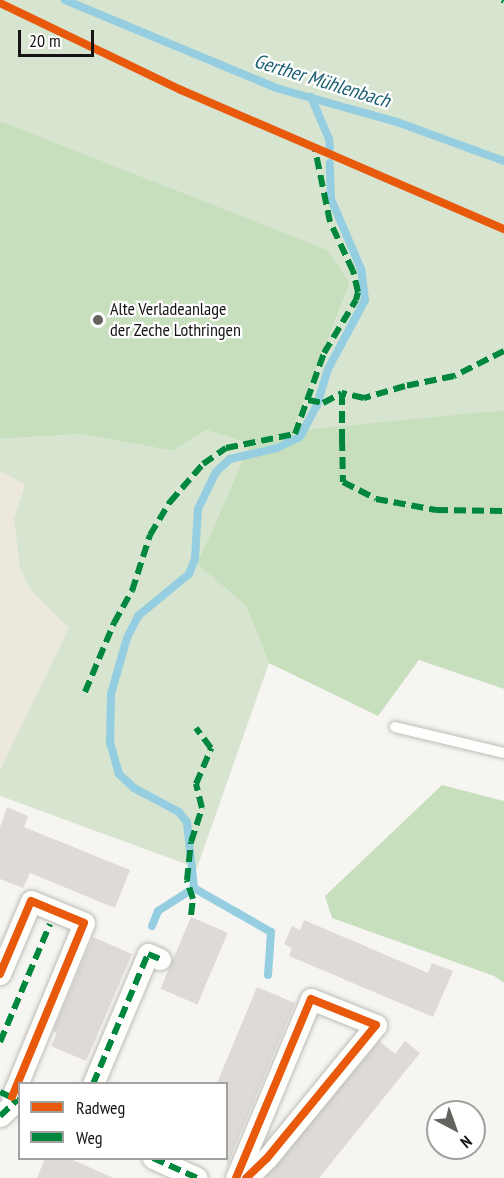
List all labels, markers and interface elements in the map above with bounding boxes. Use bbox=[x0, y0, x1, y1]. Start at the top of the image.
scale bar bbox=[21, 18, 98, 56]
text: 20 m bbox=[29, 29, 61, 52]
water label: Gerther Mühlenbach bbox=[251, 49, 393, 113]
place label: Alte Verladeanlage der Zeche Lothringen bbox=[110, 299, 241, 342]
marker: Alte Verladeanlage der Zeche Lothringen bbox=[91, 313, 105, 327]
legend bbox=[18, 1082, 228, 1160]
text: Radweg bbox=[76, 1096, 125, 1119]
north arrow bbox=[426, 1100, 486, 1160]
text: Weg bbox=[76, 1126, 103, 1149]
text: N bbox=[457, 1132, 476, 1152]

